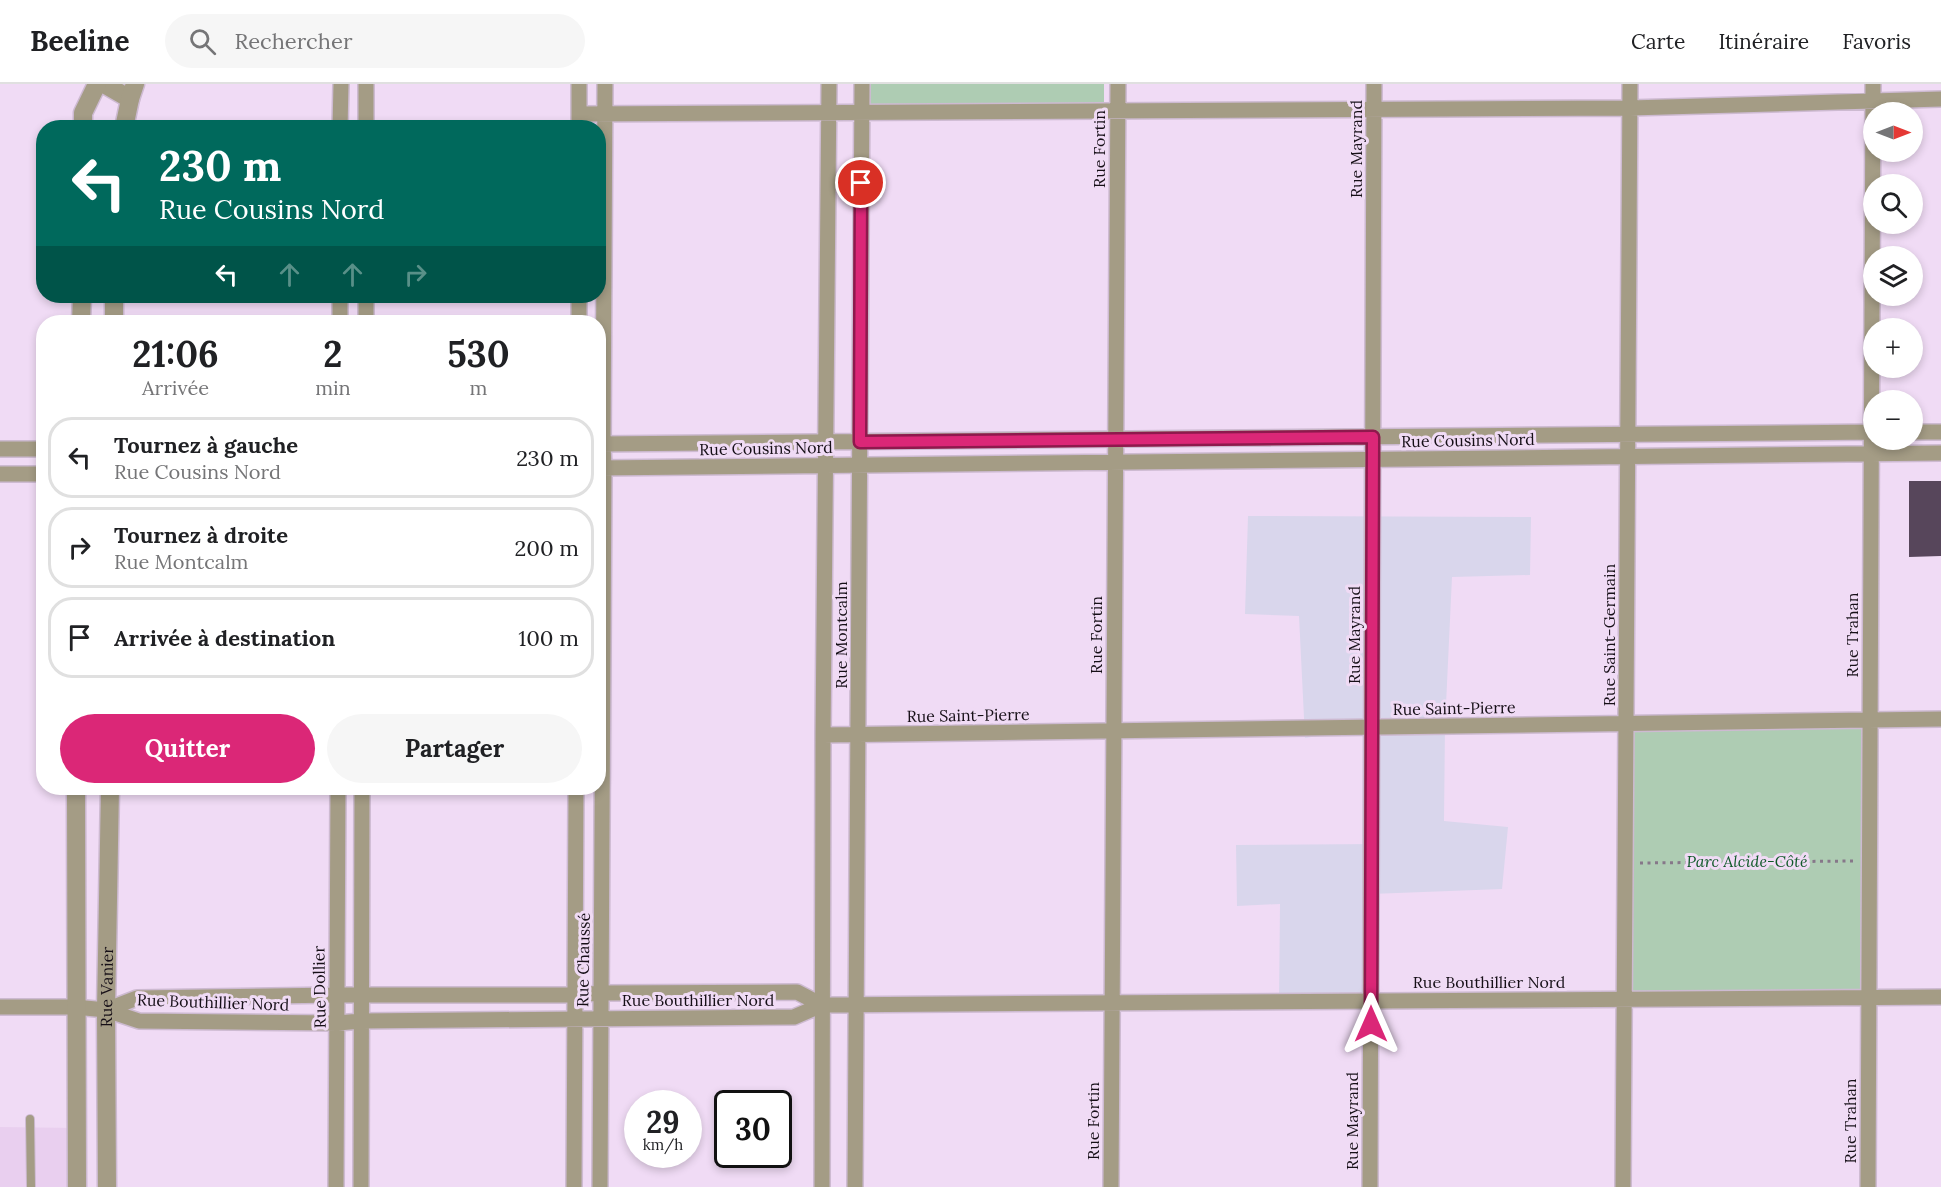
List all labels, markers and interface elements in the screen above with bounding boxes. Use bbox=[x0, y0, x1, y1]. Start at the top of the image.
search box bbox=[165, 14, 585, 68]
text: Beeline bbox=[30, 23, 129, 59]
icon: search bbox=[186, 25, 219, 58]
text: Rechercher bbox=[234, 27, 352, 55]
text: Carte bbox=[1631, 28, 1685, 55]
text: Itinéraire bbox=[1718, 28, 1809, 55]
text: Favoris bbox=[1842, 28, 1911, 55]
street label: Rue Mayrand bbox=[1346, 100, 1366, 198]
north arrow bbox=[1863, 102, 1923, 162]
map controls bbox=[1863, 102, 1923, 450]
street label: Rue Fortin bbox=[1089, 110, 1109, 188]
text: 230 m bbox=[159, 139, 281, 193]
icon: left bbox=[60, 144, 138, 222]
pin bbox=[835, 157, 886, 208]
icon: arrive bbox=[844, 166, 877, 199]
button: search bbox=[1863, 174, 1923, 234]
text: Rue Cousins Nord bbox=[159, 192, 384, 226]
button: layers bbox=[1863, 246, 1923, 306]
icon: left bbox=[210, 258, 243, 291]
icon: ahead bbox=[273, 258, 306, 291]
icon: ahead bbox=[336, 258, 369, 291]
icon: right bbox=[399, 258, 432, 291]
button: + bbox=[1863, 318, 1923, 378]
text: 21:06 bbox=[132, 331, 219, 377]
text: 2 bbox=[323, 331, 343, 377]
text: 530 bbox=[447, 331, 510, 377]
text: Arrivée bbox=[142, 375, 209, 400]
text: min bbox=[315, 375, 351, 400]
text: m bbox=[469, 375, 487, 400]
button: − bbox=[1863, 390, 1923, 450]
street label: Rue Cousins Nord bbox=[1401, 429, 1535, 451]
text: Tournez à gauche bbox=[114, 431, 298, 459]
street label: Rue Cousins Nord bbox=[699, 437, 833, 459]
icon: left bbox=[63, 441, 96, 474]
text: 230 m bbox=[516, 444, 579, 472]
text: Rue Cousins Nord bbox=[114, 459, 281, 484]
text: Tournez à droite bbox=[114, 521, 288, 549]
icon: right bbox=[63, 531, 96, 564]
text: 200 m bbox=[514, 534, 579, 562]
text: Rue Montcalm bbox=[114, 549, 248, 574]
street label: Rue Saint-Germain bbox=[1599, 563, 1619, 706]
street label: Rue Montcalm bbox=[831, 581, 851, 689]
street label: Rue Mayrand bbox=[1344, 586, 1364, 684]
street label: Rue Trahan bbox=[1842, 592, 1862, 678]
street label: Rue Fortin bbox=[1086, 596, 1106, 674]
icon: arrive bbox=[63, 621, 96, 654]
text: Arrivée à destination bbox=[114, 624, 335, 652]
text: 100 m bbox=[518, 624, 579, 652]
street label: Rue Saint-Pierre bbox=[1392, 697, 1516, 719]
street label: Rue Saint-Pierre bbox=[906, 704, 1030, 726]
button: Quitter bbox=[60, 714, 315, 783]
button: Partager bbox=[327, 714, 582, 783]
park label: Parc Alcide-Côté bbox=[1686, 851, 1808, 871]
street label: Rue Chaussé bbox=[572, 912, 594, 1007]
street label: Rue Dollier bbox=[308, 945, 330, 1028]
street label: Rue Vanier bbox=[96, 946, 117, 1027]
street label: Rue Bouthillier Nord bbox=[1413, 972, 1566, 992]
street label: Rue Bouthillier Nord bbox=[136, 989, 290, 1015]
street label: Rue Bouthillier Nord bbox=[622, 990, 775, 1010]
position arrow bbox=[1339, 992, 1403, 1056]
street label: Rue Mayrand bbox=[1342, 1072, 1362, 1170]
street label: Rue Trahan bbox=[1840, 1078, 1860, 1164]
street label: Rue Fortin bbox=[1083, 1082, 1103, 1160]
speed limit sign: 30 bbox=[714, 1090, 792, 1168]
text: 29 bbox=[646, 1103, 680, 1141]
text: km/h bbox=[643, 1135, 683, 1154]

